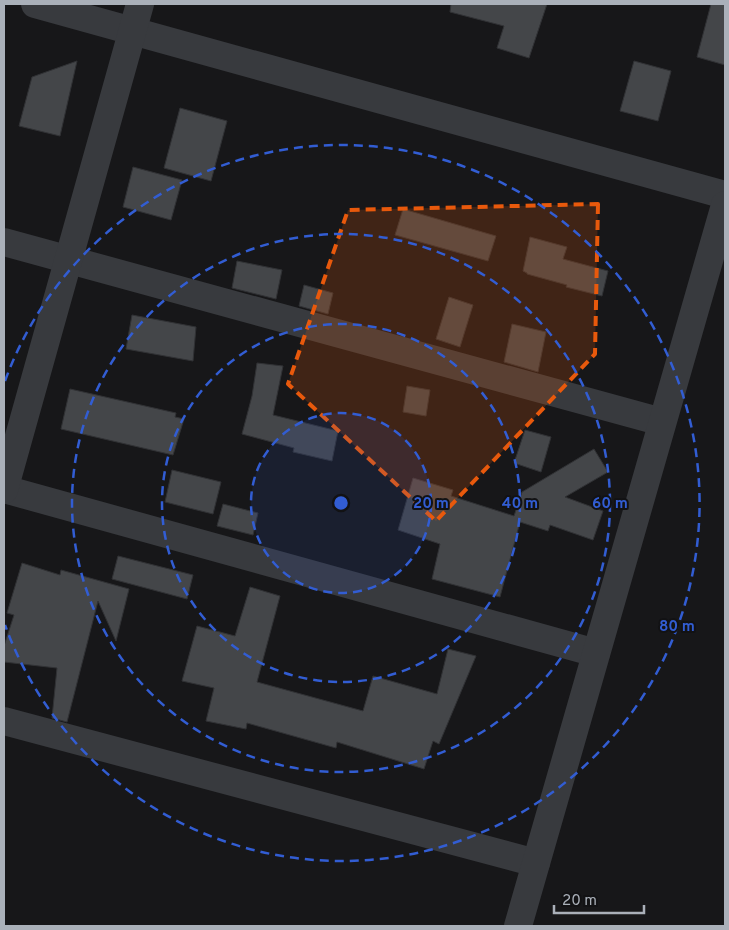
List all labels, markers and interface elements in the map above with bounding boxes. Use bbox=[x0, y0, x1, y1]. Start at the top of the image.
centre of rings bbox=[332, 494, 350, 512]
text: 20 m bbox=[413, 495, 449, 514]
text: 40 m bbox=[502, 495, 538, 514]
text: 60 m bbox=[592, 495, 628, 514]
text: 80 m bbox=[659, 618, 695, 637]
scale bar bbox=[554, 882, 644, 914]
text: 20 m bbox=[562, 892, 597, 911]

